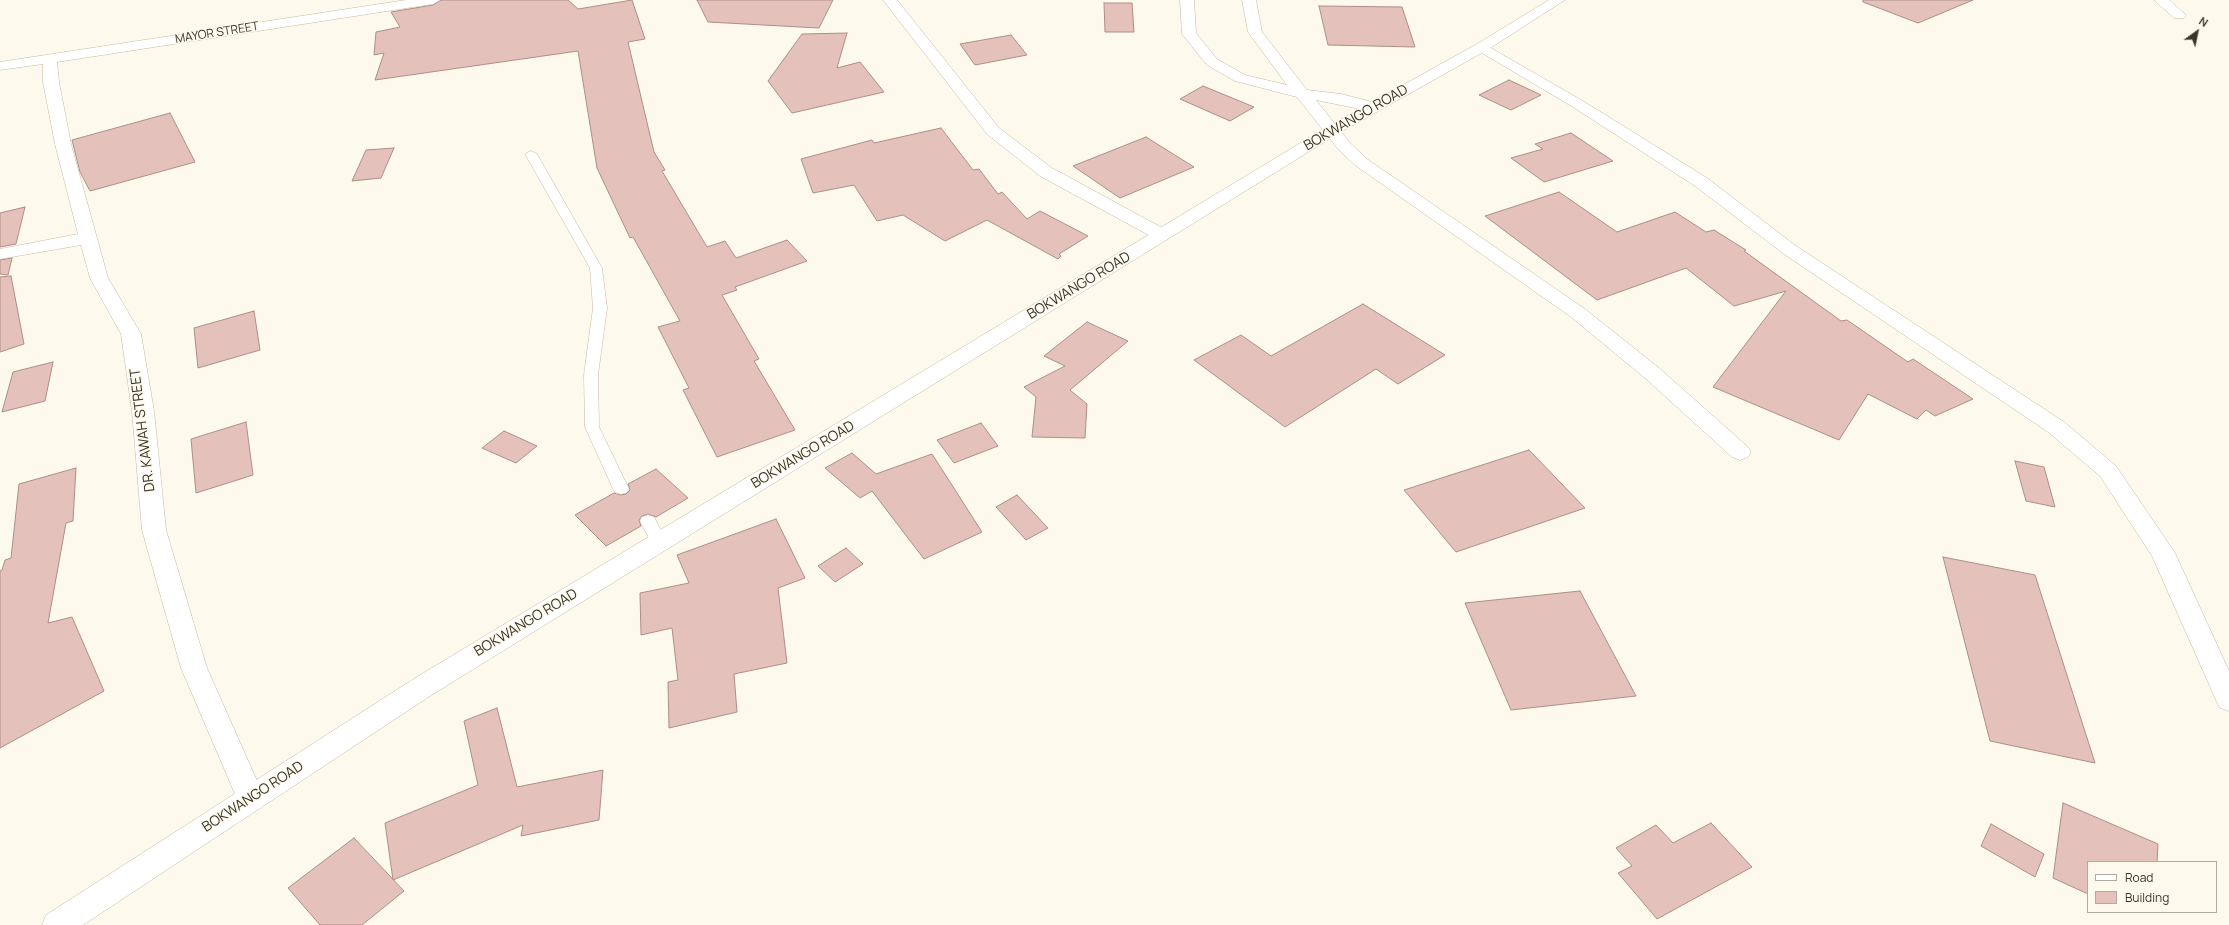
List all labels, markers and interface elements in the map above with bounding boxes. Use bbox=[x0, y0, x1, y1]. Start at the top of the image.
north arrow bbox=[2177, 12, 2217, 52]
text: N bbox=[2196, 13, 2211, 30]
street label: MAYOR STREET bbox=[174, 19, 260, 47]
street label: BOKWANGO ROAD bbox=[1301, 81, 1411, 155]
street label: BOKWANGO ROAD bbox=[1024, 249, 1134, 323]
street label: DR. KAWAH STREET bbox=[127, 367, 159, 493]
street label: BOKWANGO ROAD bbox=[748, 418, 858, 492]
street label: BOKWANGO ROAD bbox=[471, 586, 581, 660]
street label: BOKWANGO ROAD bbox=[199, 758, 307, 836]
legend bbox=[2087, 861, 2217, 913]
text: Road bbox=[2125, 869, 2153, 886]
text: Building bbox=[2125, 889, 2169, 906]

